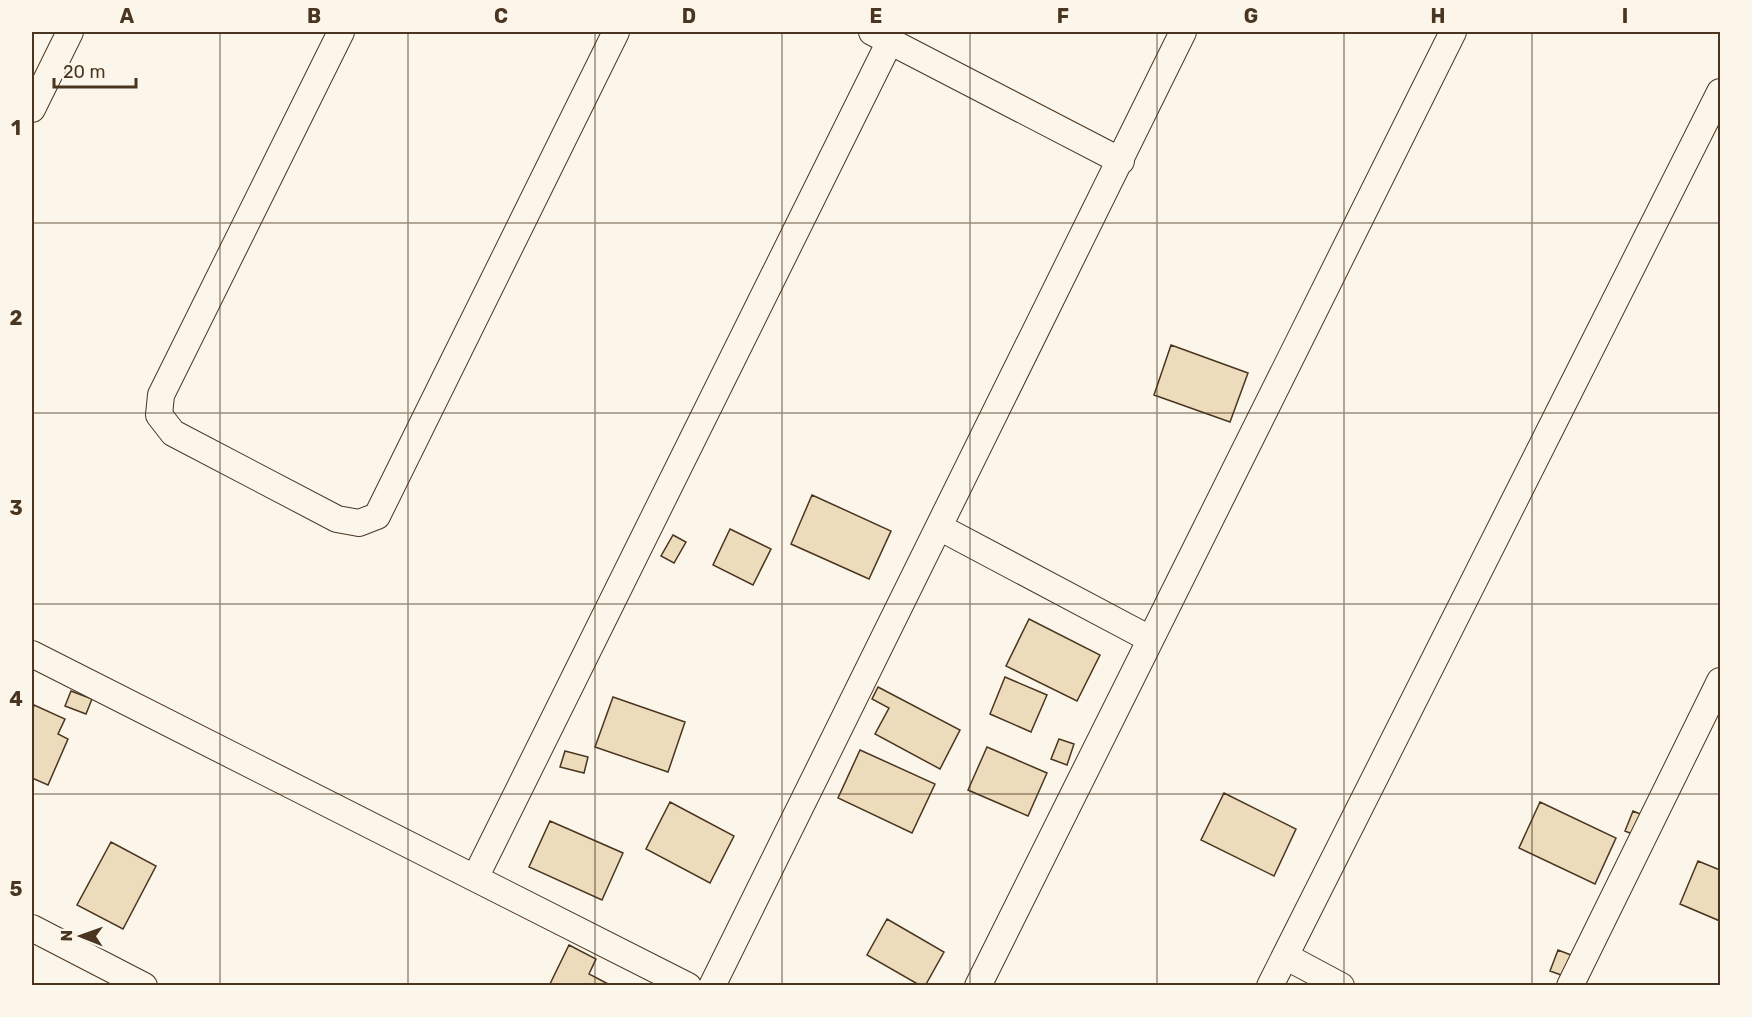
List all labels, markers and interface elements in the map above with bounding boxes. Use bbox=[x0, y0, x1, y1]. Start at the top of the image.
text: A bbox=[120, 4, 135, 28]
text: B bbox=[307, 4, 321, 28]
text: C bbox=[494, 4, 508, 28]
text: D bbox=[682, 4, 696, 28]
text: E bbox=[870, 4, 882, 28]
text: F bbox=[1057, 4, 1069, 28]
text: G bbox=[1244, 4, 1258, 28]
text: H bbox=[1431, 4, 1445, 28]
text: I bbox=[1622, 4, 1628, 28]
scale bar bbox=[54, 51, 136, 89]
text: 20 m bbox=[63, 61, 105, 83]
text: 1 bbox=[11, 116, 21, 140]
text: 2 bbox=[10, 306, 23, 330]
text: 3 bbox=[9, 496, 23, 520]
text: 4 bbox=[9, 687, 23, 711]
text: 5 bbox=[10, 877, 23, 901]
north arrow bbox=[51, 906, 111, 966]
text: N bbox=[57, 930, 76, 942]

